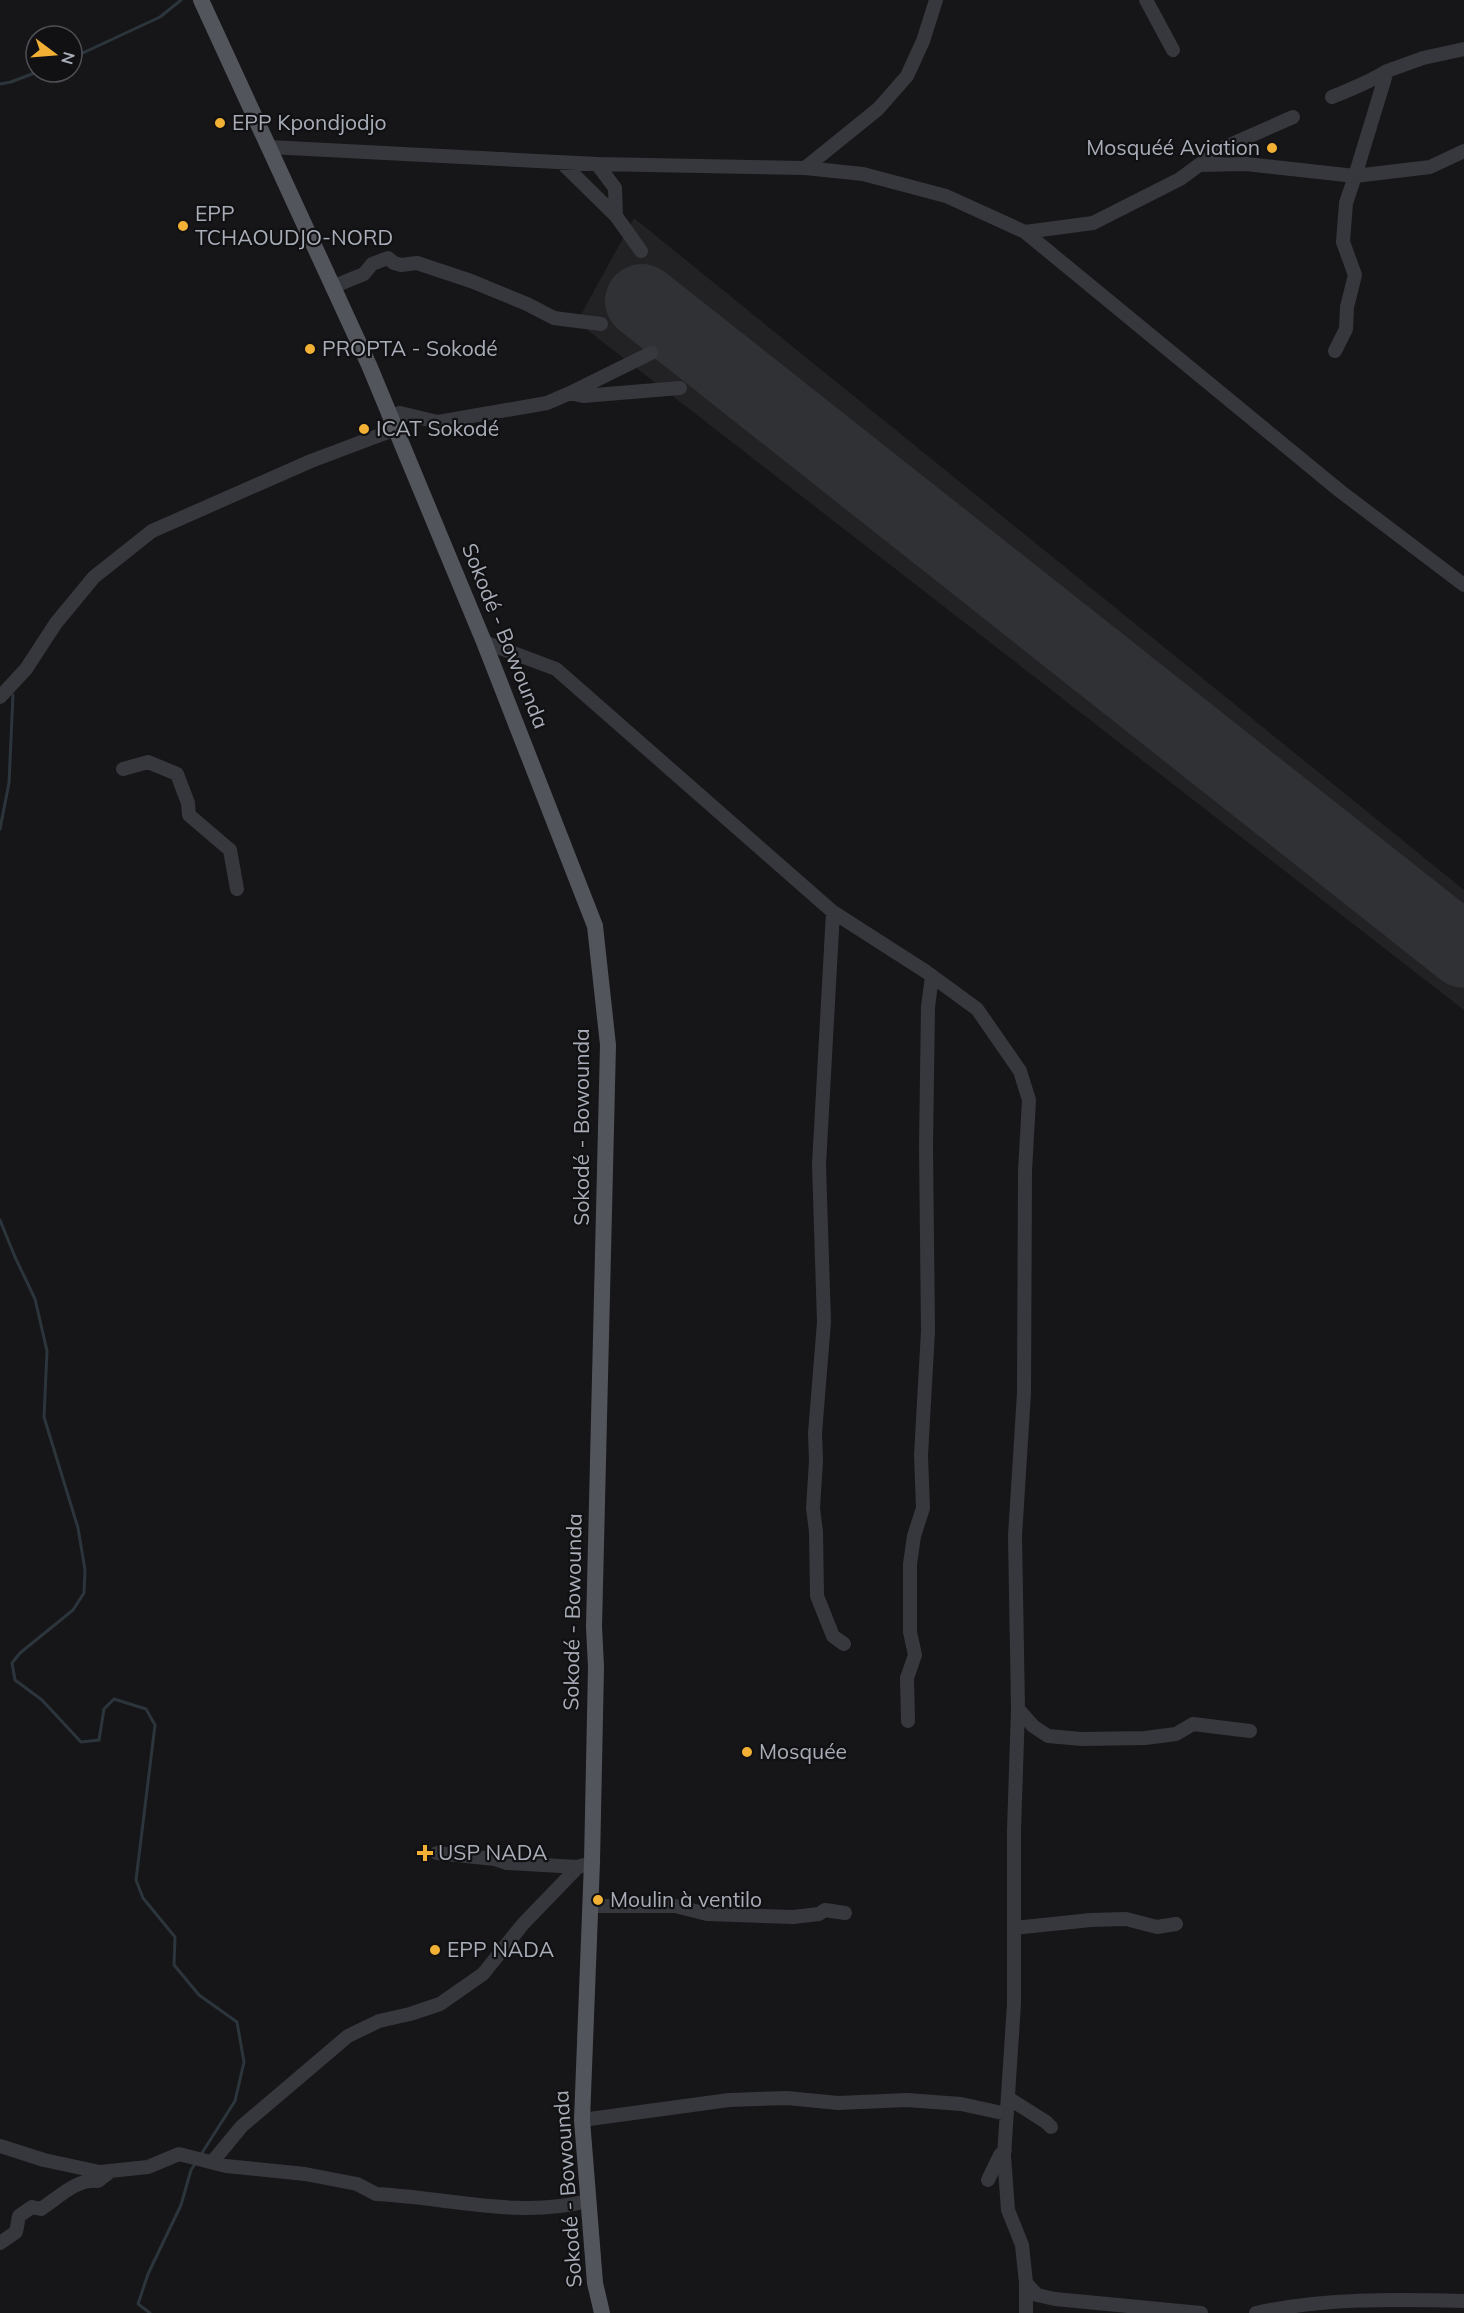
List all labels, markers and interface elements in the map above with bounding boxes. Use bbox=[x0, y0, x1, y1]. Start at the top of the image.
north arrow bbox=[24, 24, 84, 84]
text: N bbox=[57, 50, 80, 67]
place label: EPP Kpondjodjo bbox=[232, 109, 387, 135]
marker: EPP Kpondjodjo bbox=[213, 116, 227, 130]
place label: Mosquéé Aviation bbox=[1086, 134, 1260, 160]
marker: Mosquéé Aviation bbox=[1265, 141, 1279, 155]
place label: EPP TCHAOUDJO-NORD bbox=[195, 200, 393, 250]
marker: EPP TCHAOUDJO-NORD bbox=[176, 219, 190, 233]
place label: PROPTA - Sokodé bbox=[322, 335, 498, 361]
marker: PROPTA - Sokodé bbox=[303, 342, 317, 356]
place label: ICAT Sokodé bbox=[376, 415, 499, 441]
marker: ICAT Sokodé bbox=[357, 422, 371, 436]
street label: Sokodé - Bowounda bbox=[457, 539, 555, 732]
street label: Sokodé - Bowounda bbox=[568, 1028, 594, 1226]
street label: Sokodé - Bowounda bbox=[557, 1513, 587, 1711]
place label: Mosquée bbox=[759, 1738, 847, 1764]
marker: Mosquée bbox=[740, 1745, 754, 1759]
place label: USP NADA bbox=[438, 1839, 548, 1865]
marker: USP NADA bbox=[416, 1844, 434, 1862]
place label: Moulin à ventilo bbox=[610, 1886, 762, 1912]
marker: Moulin à ventilo bbox=[591, 1893, 605, 1907]
place label: EPP NADA bbox=[447, 1936, 555, 1962]
marker: EPP NADA bbox=[428, 1943, 442, 1957]
street label: Sokodé - Bowounda bbox=[547, 2090, 587, 2288]

